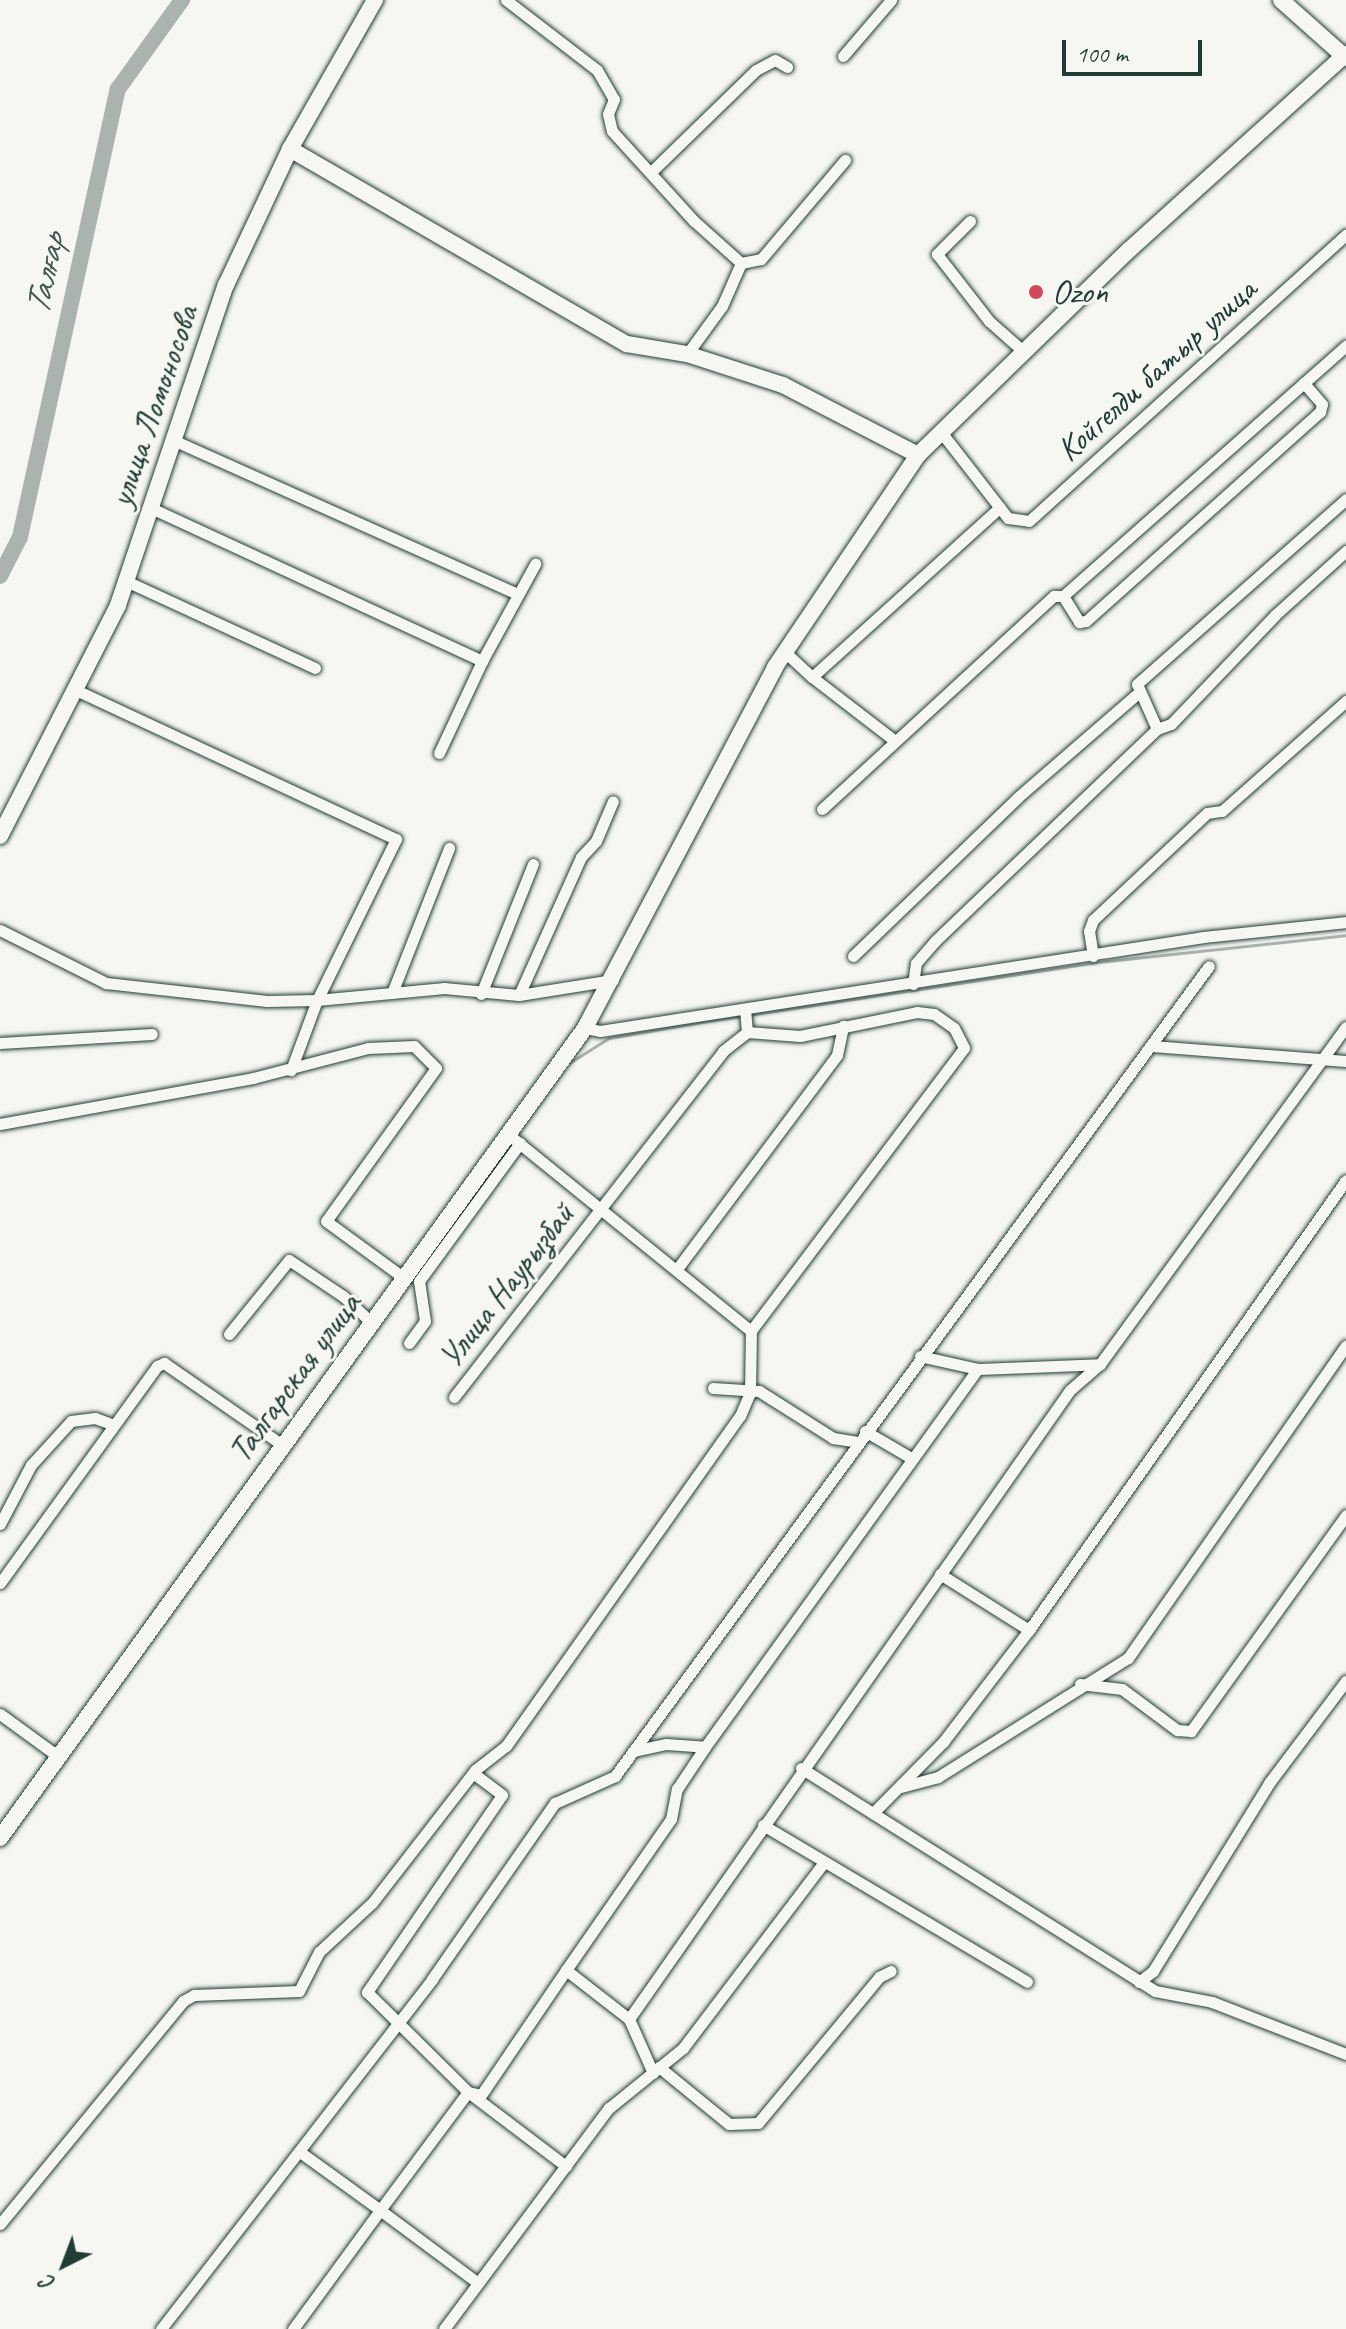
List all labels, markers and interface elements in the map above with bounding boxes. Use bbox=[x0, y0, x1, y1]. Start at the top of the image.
scale bar bbox=[1066, 24, 1206, 74]
text: 100 m bbox=[1076, 39, 1128, 69]
water label: Талғар bbox=[15, 230, 75, 318]
street label: Койгелди батыр улица bbox=[1047, 268, 1265, 470]
place label: Ozon bbox=[1052, 272, 1108, 312]
marker: Ozon bbox=[1027, 283, 1045, 301]
street label: улица Ломоносова bbox=[100, 300, 206, 512]
street label: Улица Наурызбай bbox=[429, 1195, 583, 1375]
street label: Талгарская улица bbox=[219, 1284, 369, 1470]
north arrow bbox=[24, 2225, 104, 2305]
text: С bbox=[35, 2269, 61, 2297]

